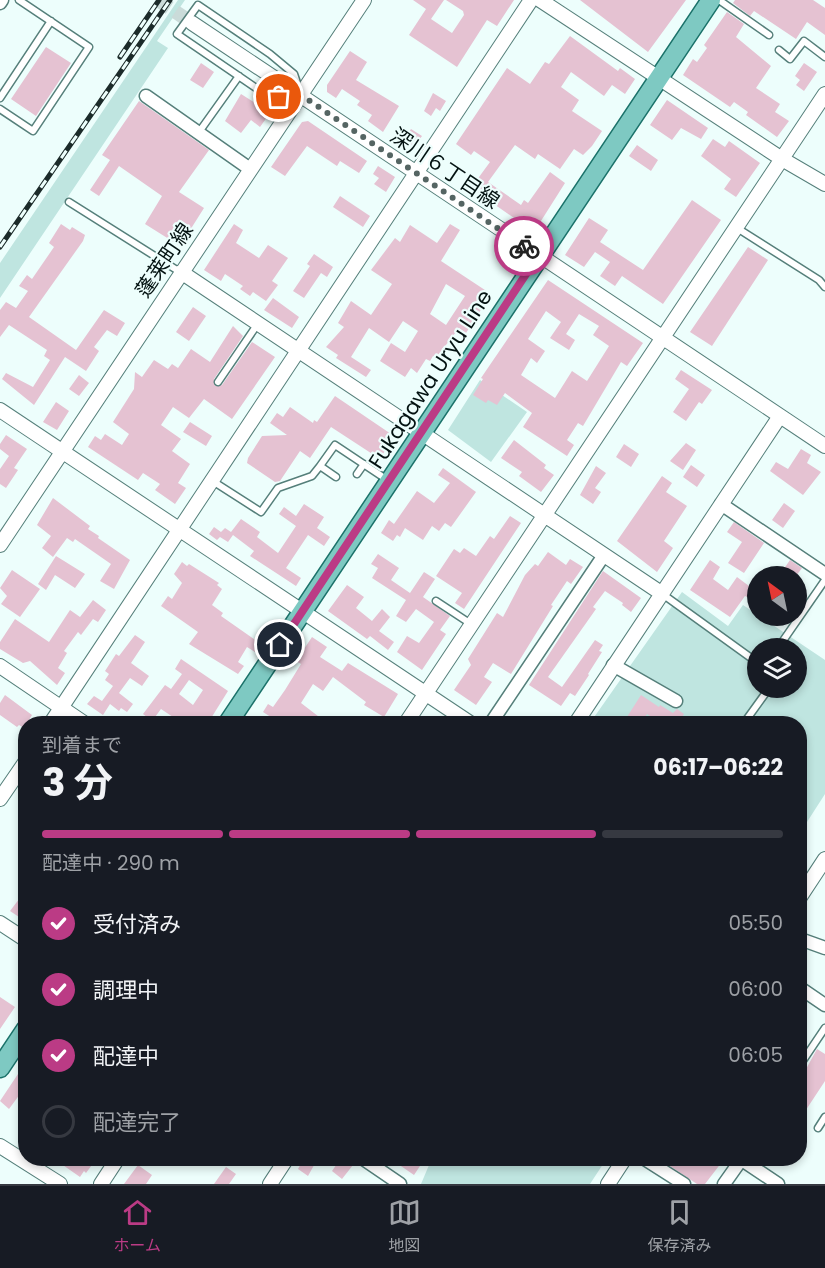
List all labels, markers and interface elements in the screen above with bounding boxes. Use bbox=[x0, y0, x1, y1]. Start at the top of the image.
pin bbox=[253, 71, 304, 122]
icon: bag bbox=[262, 80, 295, 113]
street label: 深川６丁目線 bbox=[385, 121, 505, 215]
courier bbox=[494, 216, 554, 276]
street label: 蓬莱町線 bbox=[128, 217, 200, 303]
icon: bike bbox=[508, 230, 541, 263]
street label: Fukagawa Uryu Line bbox=[361, 284, 499, 474]
north arrow bbox=[747, 566, 807, 626]
map controls bbox=[747, 566, 807, 698]
pin bbox=[254, 619, 305, 670]
icon: home bbox=[263, 628, 296, 661]
button: layers bbox=[747, 638, 807, 698]
text: 到着まで bbox=[42, 731, 122, 759]
text: 06:17–06:22 bbox=[653, 752, 783, 783]
text: 3 分 bbox=[42, 755, 113, 810]
text: 配達中 · 290 m bbox=[42, 849, 180, 877]
icon: check bbox=[42, 907, 75, 940]
text: 受付済み bbox=[93, 909, 181, 940]
text: 05:50 bbox=[729, 909, 783, 937]
icon: check bbox=[42, 973, 75, 1006]
text: 調理中 bbox=[93, 975, 159, 1006]
text: 06:00 bbox=[728, 975, 783, 1003]
icon: check bbox=[42, 1039, 75, 1072]
text: 配達中 bbox=[93, 1041, 159, 1072]
text: 06:05 bbox=[728, 1041, 783, 1069]
text: 配達完了 bbox=[93, 1107, 181, 1138]
tab: ホーム bbox=[113, 1196, 161, 1258]
tab: 地図 bbox=[388, 1196, 421, 1258]
tab: 保存済み bbox=[648, 1196, 712, 1258]

